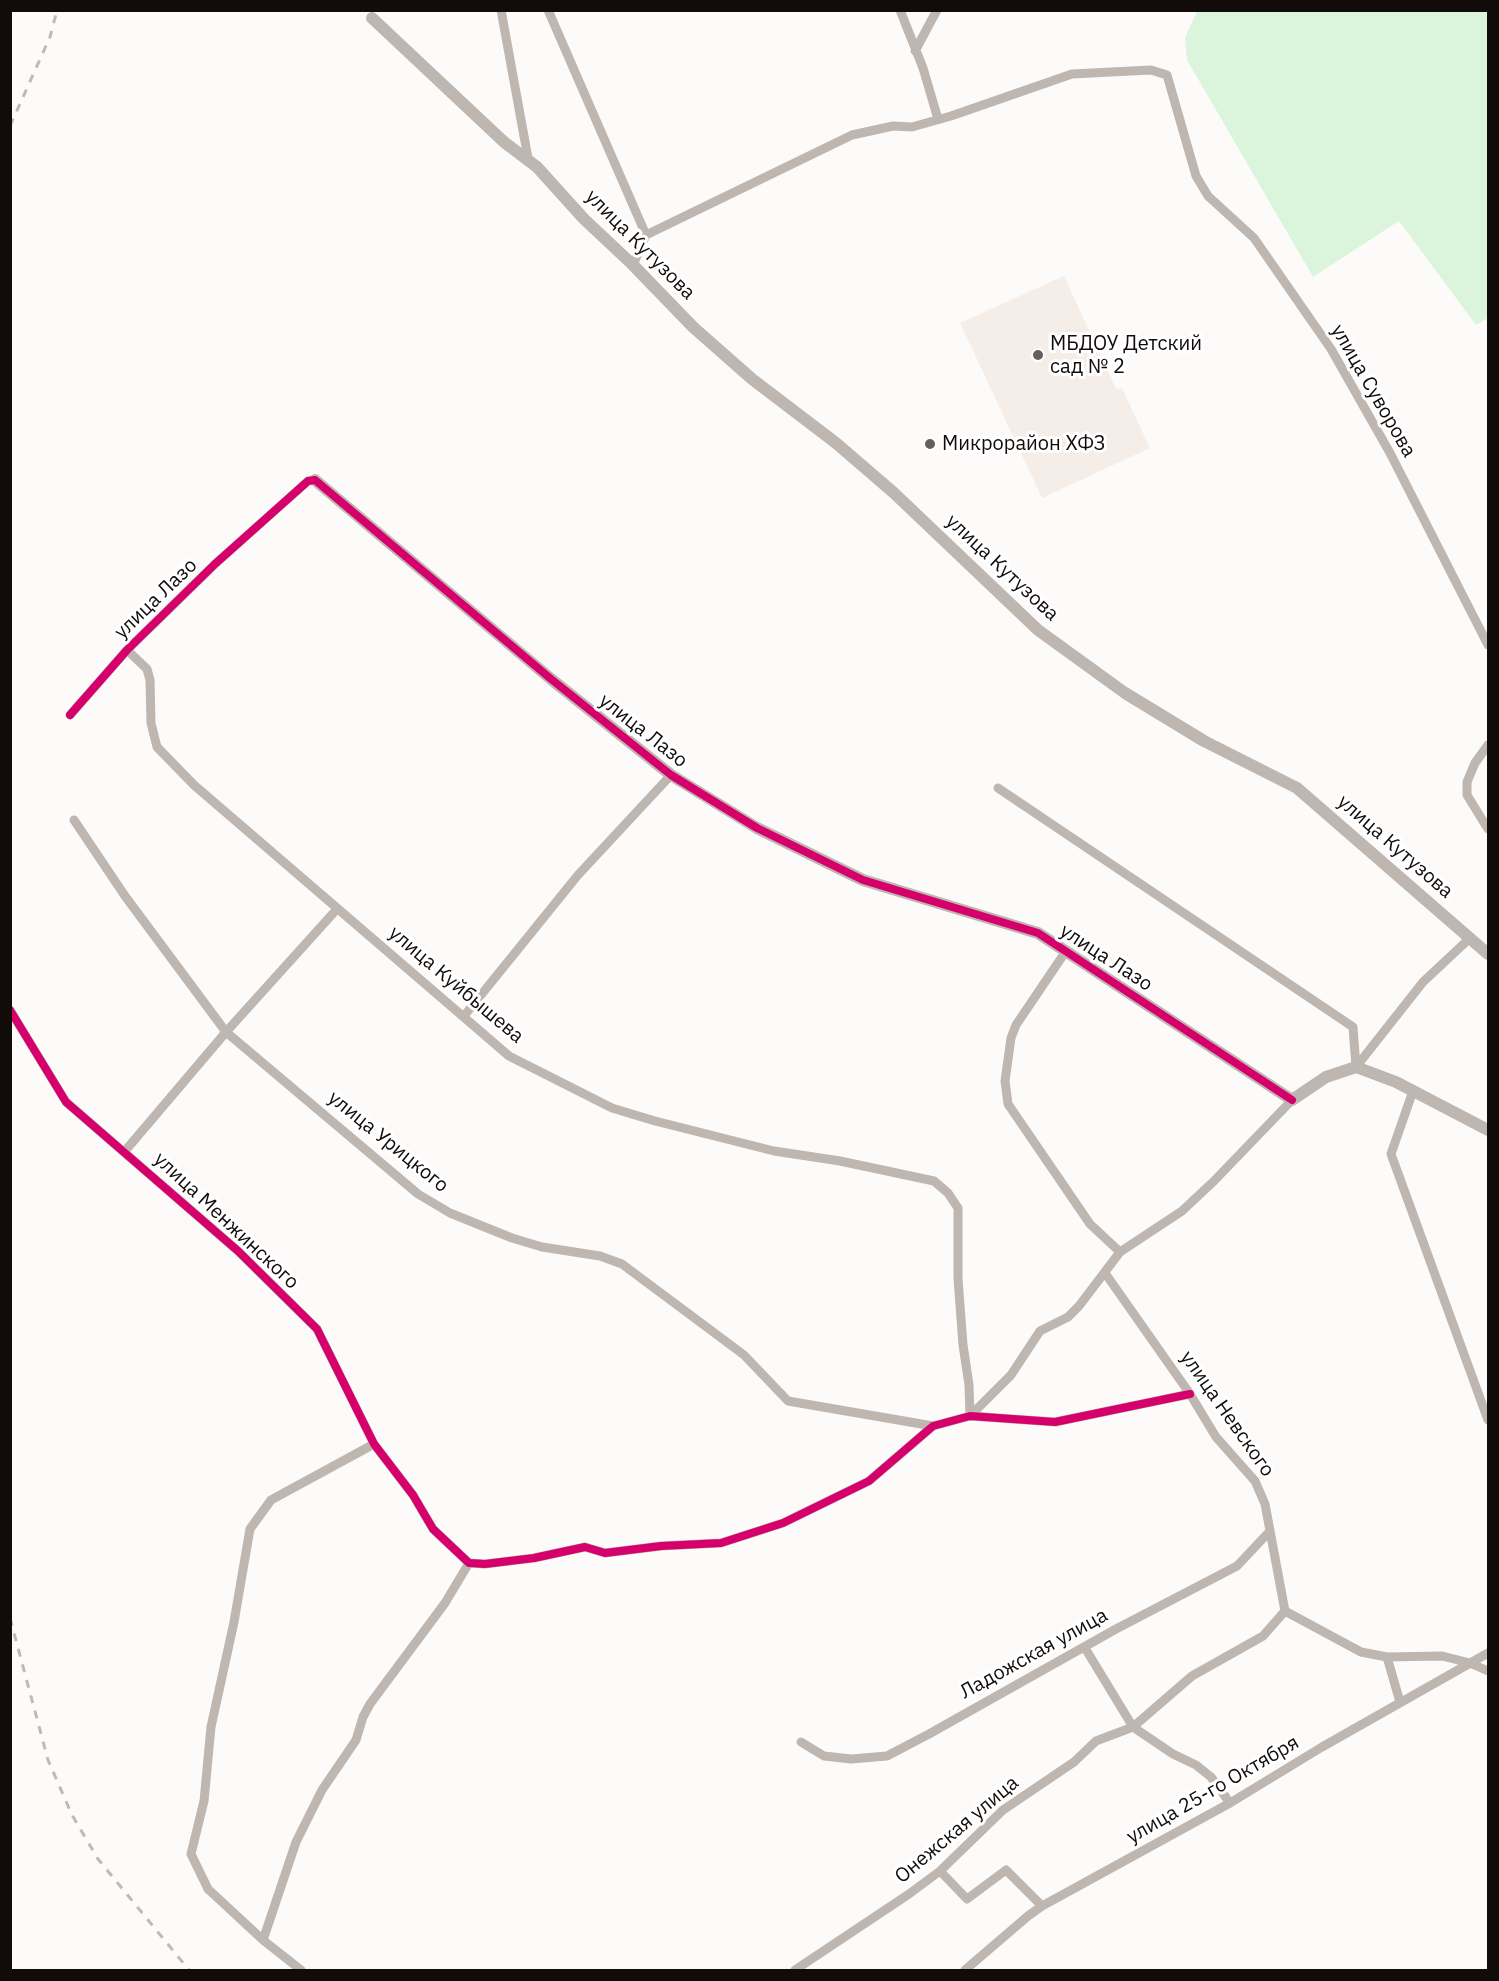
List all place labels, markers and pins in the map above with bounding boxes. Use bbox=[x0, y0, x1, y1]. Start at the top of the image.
place label: МБДОУ Детский сад № 2 bbox=[1050, 332, 1202, 379]
marker: МБДОУ Детский сад № 2 bbox=[1031, 348, 1045, 362]
place label: Микрорайон ХФЗ bbox=[942, 432, 1105, 456]
marker: Микрорайон ХФЗ bbox=[923, 437, 937, 451]

